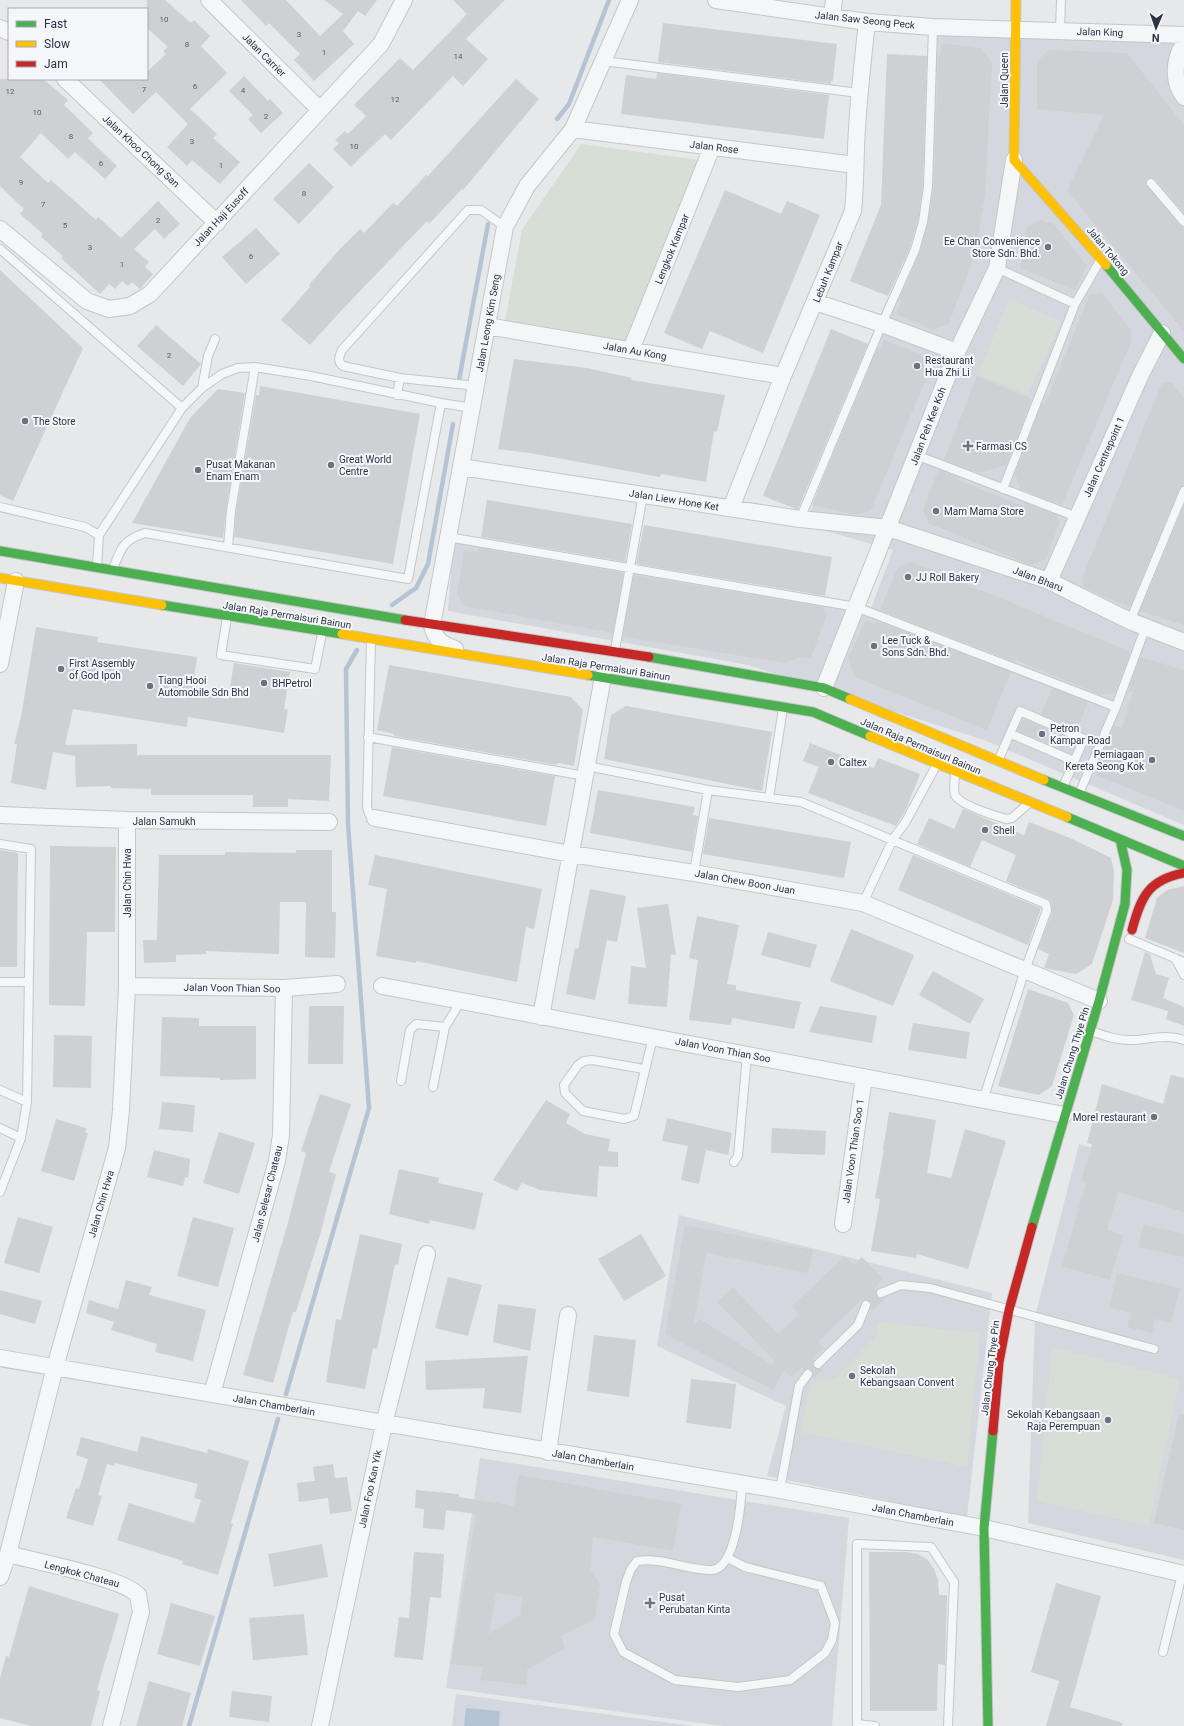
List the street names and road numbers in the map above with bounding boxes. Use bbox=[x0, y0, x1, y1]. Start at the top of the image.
street label: Jalan Saw Seong Peck bbox=[814, 9, 917, 31]
street label: Jalan King bbox=[1076, 26, 1124, 38]
street label: Jalan Carrier bbox=[240, 31, 288, 79]
street label: Jalan Queen bbox=[999, 52, 1010, 108]
street label: Jalan Khoo Chong San bbox=[100, 113, 182, 189]
street label: Jalan Rose bbox=[689, 139, 739, 155]
street label: Jalan Haji Eusoff bbox=[191, 185, 251, 248]
street label: Lengkok Kampar bbox=[653, 212, 691, 286]
street label: Jalan Tokong bbox=[1085, 225, 1131, 277]
street label: Lebuh Kampar bbox=[811, 239, 845, 304]
street label: Jalan Leong Kim Seng bbox=[474, 273, 502, 373]
street label: Jalan Au Kong bbox=[602, 340, 668, 362]
street label: Jalan Peh Kee Koh bbox=[908, 385, 948, 467]
street label: Jalan Centrepoint 1 bbox=[1081, 415, 1127, 499]
street label: Jalan Liew Hone Ket bbox=[628, 487, 720, 513]
street label: Jalan Bharu bbox=[1011, 564, 1065, 594]
street label: Jalan Raja Permaisuri Bainun bbox=[222, 599, 352, 631]
street label: Jalan Raja Permaisuri Bainun bbox=[541, 651, 671, 683]
street label: Jalan Raja Permaisuri Bainun bbox=[859, 716, 983, 776]
street label: Jalan Samukh bbox=[132, 816, 196, 827]
street label: Jalan Chin Hwa bbox=[122, 848, 133, 918]
street label: Jalan Chew Boon Juan bbox=[694, 868, 796, 896]
street label: Jalan Voon Thian Soo bbox=[183, 982, 281, 994]
street label: Jalan Chung Thye Pin bbox=[1053, 1005, 1091, 1101]
street label: Jalan Voon Thian Soo bbox=[674, 1035, 772, 1065]
street label: Jalan Voon Thian Soo 1 bbox=[840, 1098, 866, 1204]
street label: Jalan Selesar Chateau bbox=[250, 1145, 284, 1243]
street label: Jalan Chin Hwa bbox=[86, 1169, 116, 1239]
street label: Jalan Chung Thye Pin bbox=[979, 1320, 1001, 1416]
street label: Jalan Chamberlain bbox=[232, 1392, 316, 1418]
street label: Jalan Chamberlain bbox=[551, 1447, 635, 1473]
street label: Jalan Foo Kan Yik bbox=[356, 1448, 384, 1529]
street label: Jalan Chamberlain bbox=[871, 1502, 955, 1528]
street label: Lengkok Chateau bbox=[43, 1559, 121, 1589]

